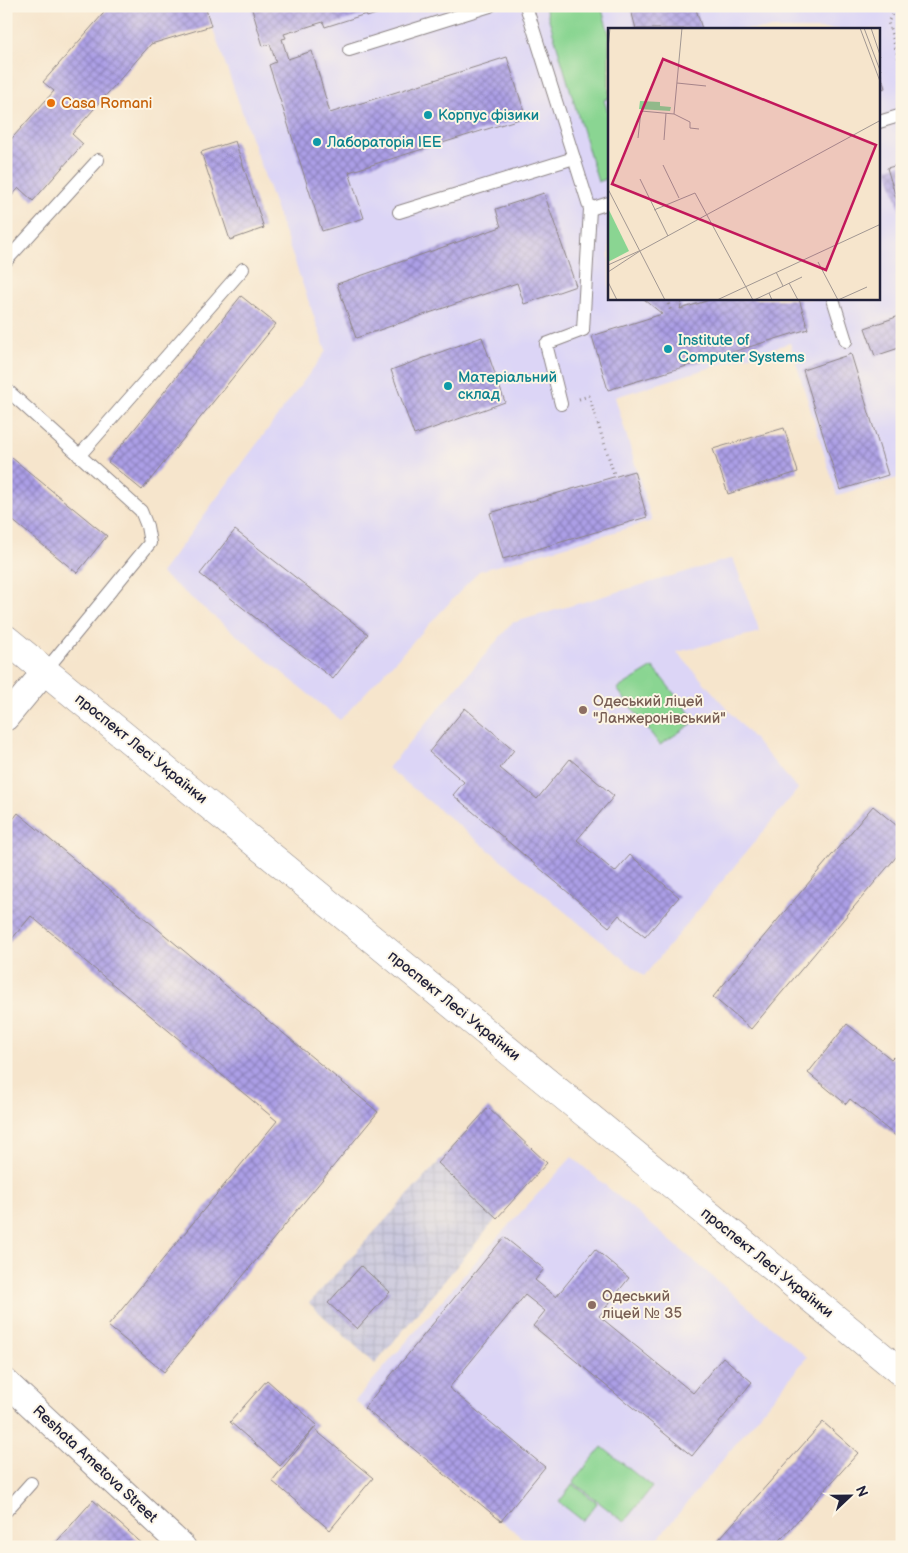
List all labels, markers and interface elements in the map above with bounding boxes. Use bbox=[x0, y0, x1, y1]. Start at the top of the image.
inset map bbox=[608, 28, 880, 300]
place label: Casa Romani bbox=[61, 94, 152, 113]
marker: Casa Romani bbox=[45, 97, 57, 109]
place label: Корпус фізики bbox=[438, 106, 539, 125]
marker: Корпус фізики bbox=[422, 109, 434, 121]
place label: Лабораторія ІЕЕ bbox=[326, 133, 442, 152]
marker: Лабораторія ІЕЕ bbox=[311, 136, 323, 148]
place label: Institute of Computer Systems bbox=[678, 331, 805, 367]
marker: Institute of Computer Systems bbox=[662, 343, 674, 355]
place label: Матеріальний склад bbox=[458, 368, 557, 404]
marker: Матеріальний склад bbox=[442, 380, 454, 392]
street label: проспект Лесі Українки bbox=[71, 690, 211, 808]
place label: Одеський ліцей "Ланжеронівський" bbox=[593, 692, 726, 728]
marker: Одеський ліцей "Ланжеронівський" bbox=[577, 704, 589, 716]
street label: проспект Лесі Українки bbox=[384, 947, 524, 1065]
street label: проспект Лесі Українки bbox=[697, 1204, 837, 1322]
place label: Одеський ліцей № 35 bbox=[602, 1287, 682, 1323]
marker: Одеський ліцей № 35 bbox=[586, 1299, 598, 1311]
street label: Reshata Ametova Street bbox=[29, 1401, 162, 1527]
north arrow bbox=[826, 1470, 876, 1520]
text: N bbox=[852, 1483, 871, 1499]

